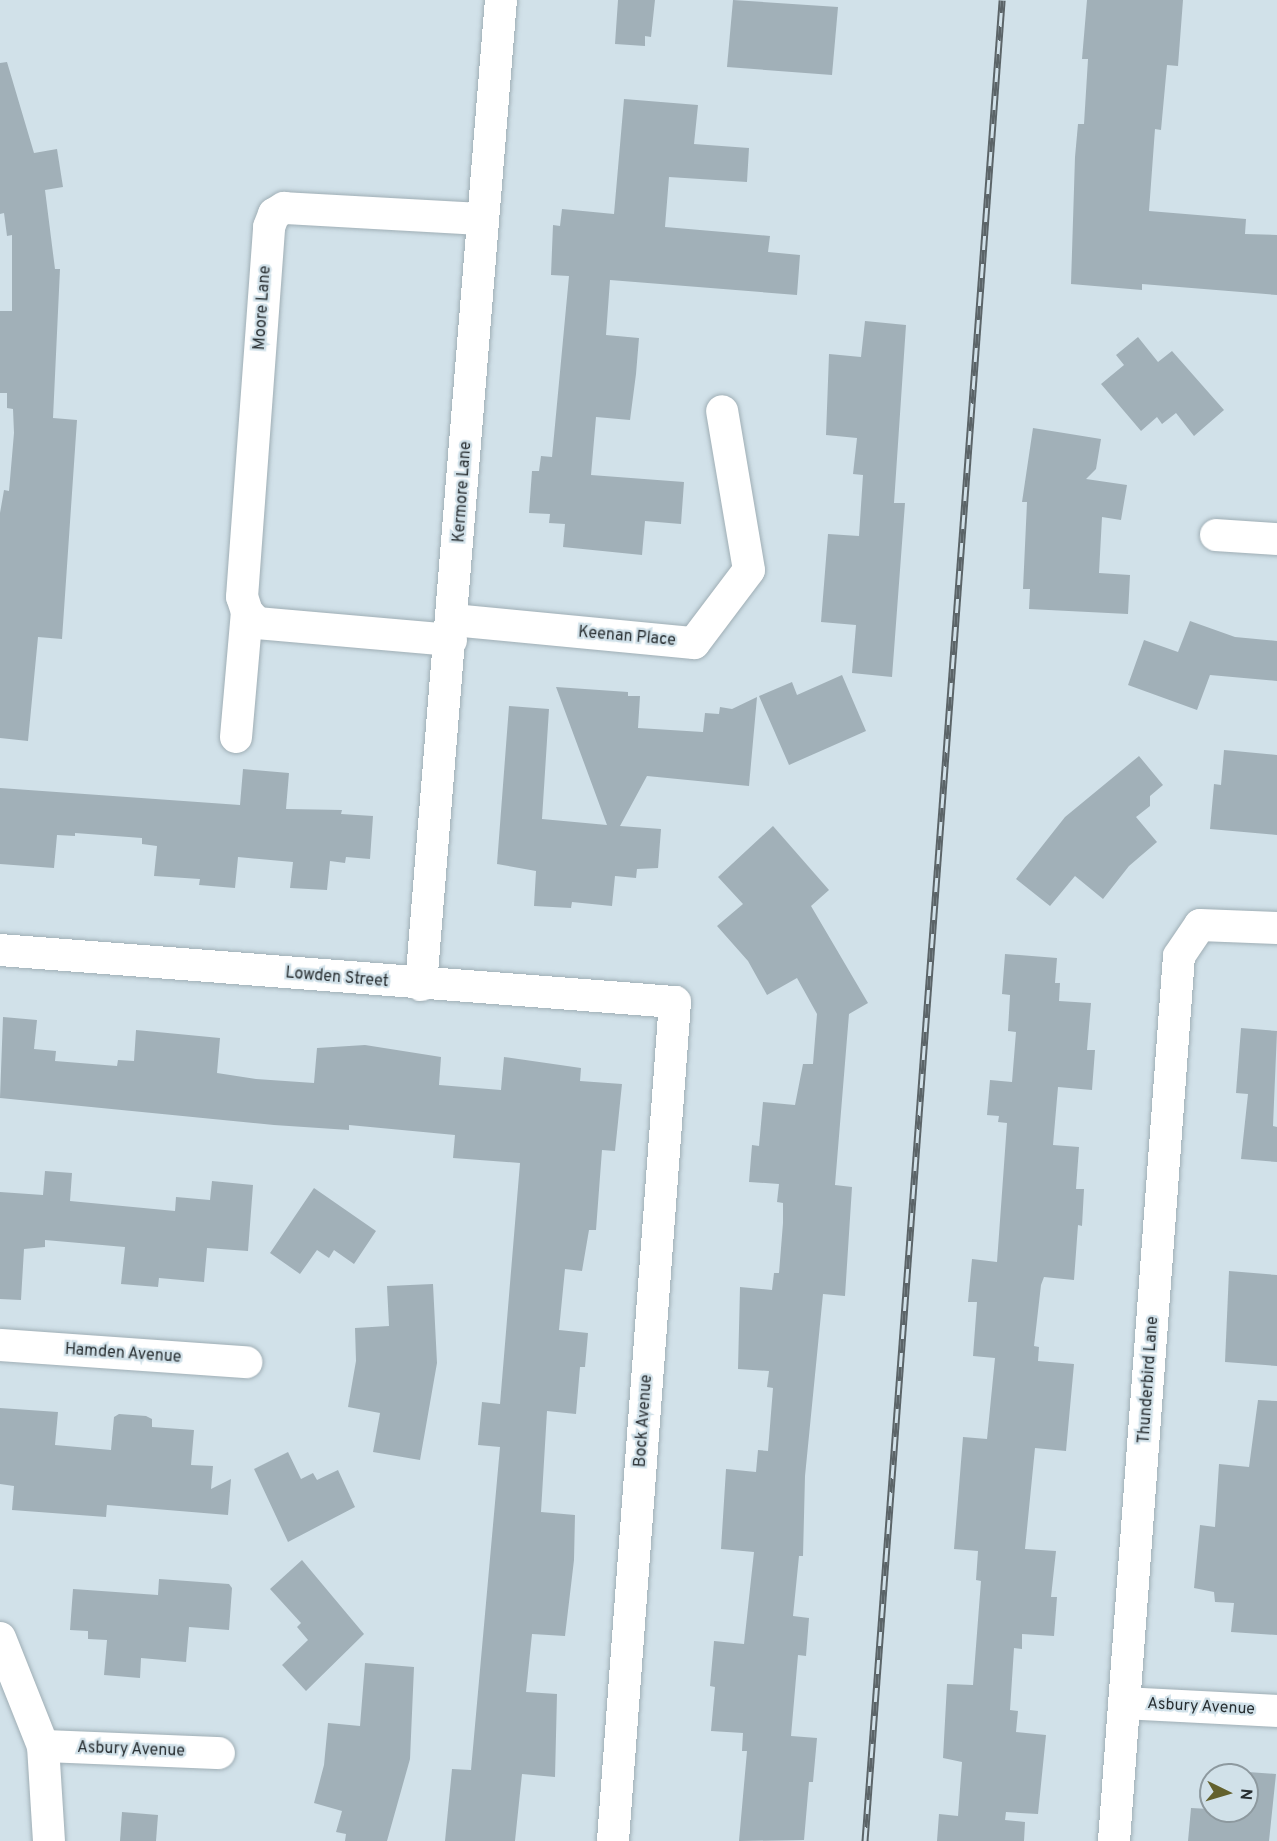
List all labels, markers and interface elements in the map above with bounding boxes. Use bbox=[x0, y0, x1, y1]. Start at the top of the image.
street label: Moore Lane bbox=[250, 265, 276, 351]
street label: Kermore Lane bbox=[450, 441, 476, 543]
street label: Keenan Place bbox=[577, 623, 677, 651]
street label: Lowden Street bbox=[285, 964, 389, 992]
street label: Thunderbird Lane bbox=[1135, 1316, 1163, 1444]
street label: Hamden Avenue bbox=[64, 1340, 182, 1368]
street label: Bock Avenue bbox=[631, 1374, 657, 1468]
street label: Asbury Avenue bbox=[1146, 1695, 1256, 1719]
street label: Asbury Avenue bbox=[76, 1739, 186, 1761]
north arrow bbox=[1199, 1763, 1259, 1823]
text: N bbox=[1234, 1788, 1255, 1801]

